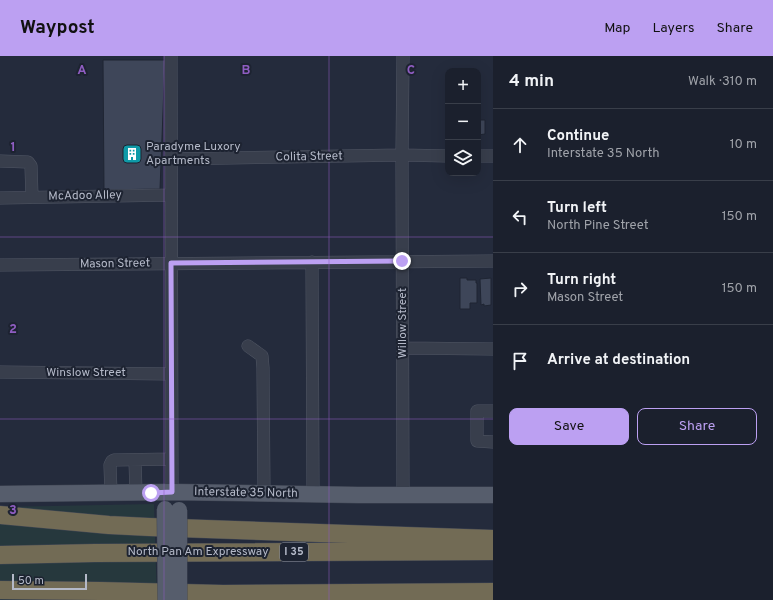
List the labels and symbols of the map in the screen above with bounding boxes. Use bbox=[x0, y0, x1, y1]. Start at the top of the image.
text: A bbox=[77, 63, 87, 79]
text: B bbox=[242, 63, 251, 79]
text: C bbox=[407, 63, 415, 79]
place label: Paradyme Luxory Apartments bbox=[146, 139, 241, 169]
text: 1 bbox=[10, 140, 16, 156]
building icon: Paradyme Luxory Apartments bbox=[121, 143, 143, 165]
street label: Colita Street bbox=[275, 148, 343, 166]
street label: McAdoo Alley bbox=[48, 187, 122, 205]
route end bbox=[393, 252, 411, 270]
street label: Mason Street bbox=[80, 255, 150, 273]
street label: Willow Street bbox=[395, 288, 411, 358]
text: 2 bbox=[9, 322, 17, 338]
street label: Winslow Street bbox=[46, 365, 126, 381]
route start bbox=[142, 484, 160, 502]
street label: Interstate 35 North bbox=[194, 484, 298, 502]
text: 3 bbox=[9, 503, 17, 519]
road number: I 35 bbox=[280, 543, 308, 561]
street label: North Pan Am Expressway bbox=[127, 544, 269, 560]
scale bar bbox=[12, 572, 87, 591]

